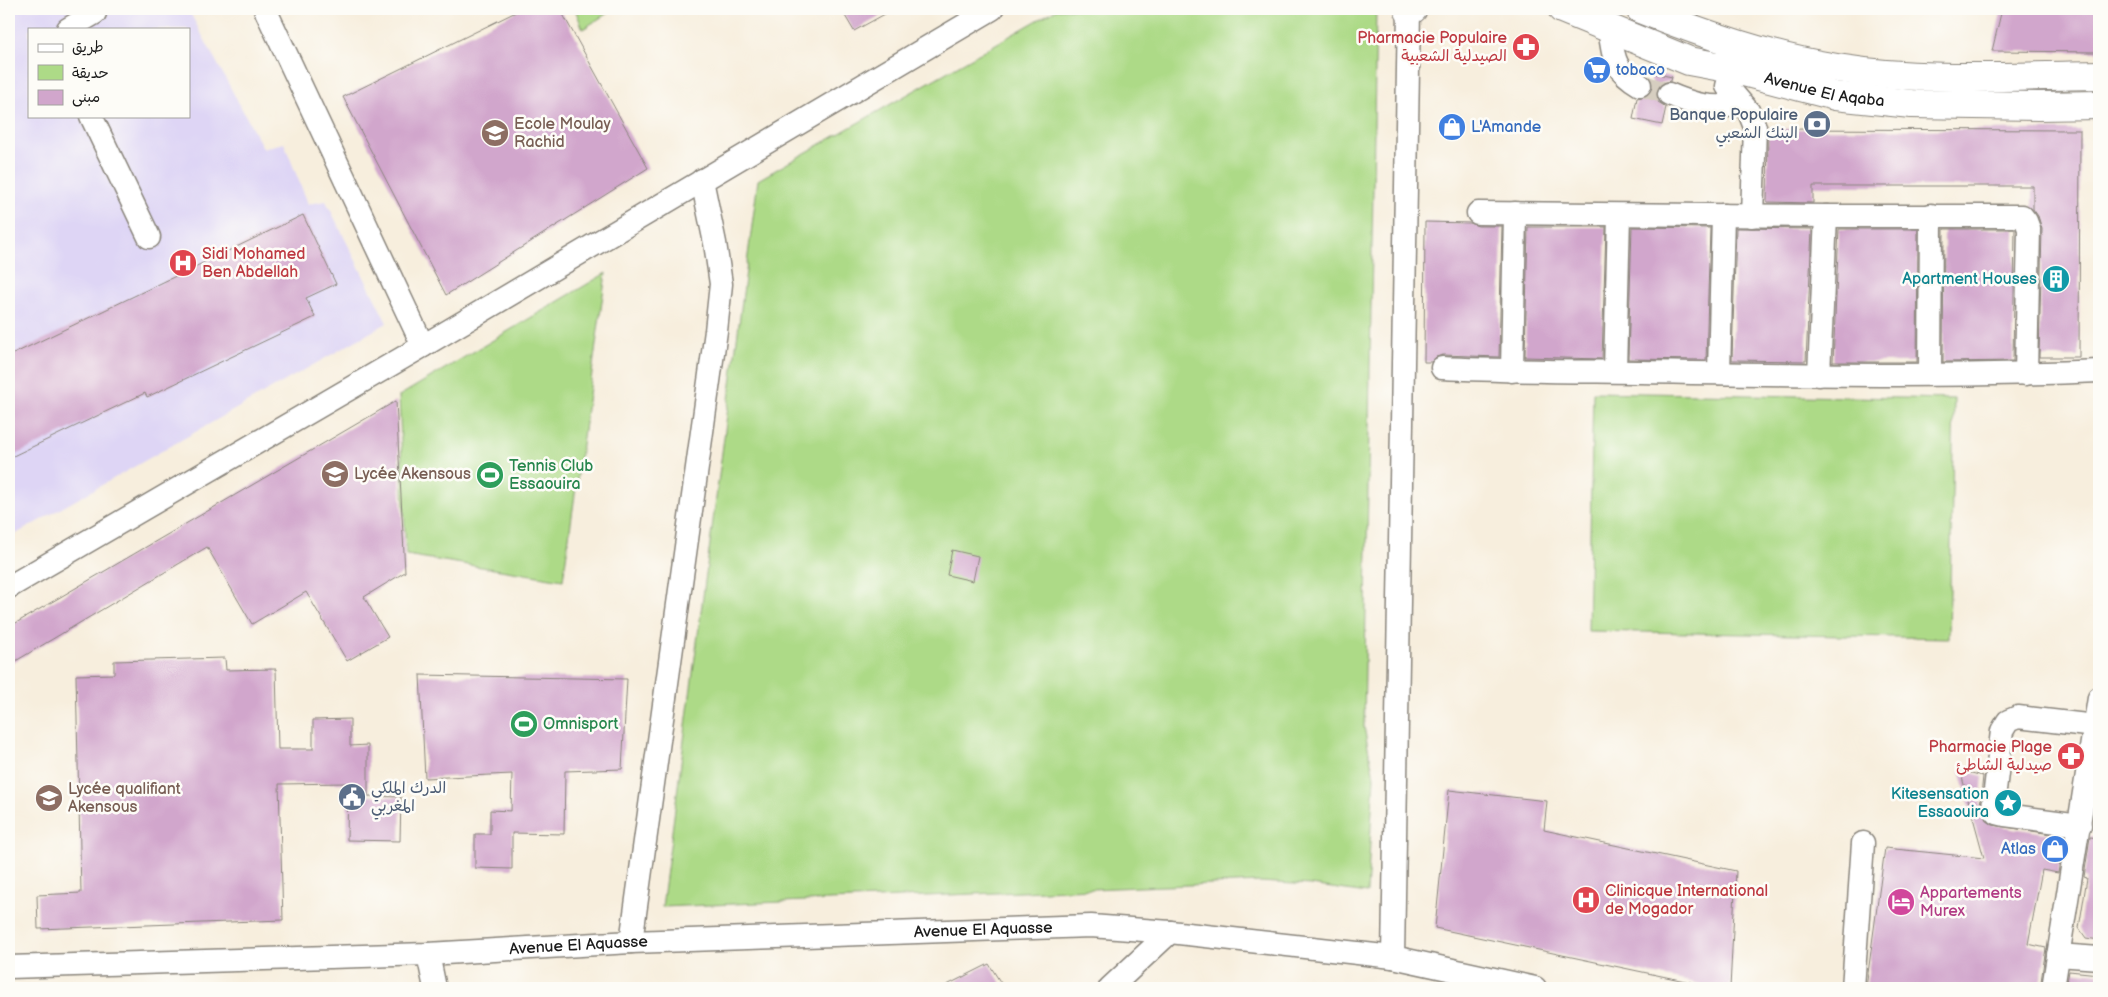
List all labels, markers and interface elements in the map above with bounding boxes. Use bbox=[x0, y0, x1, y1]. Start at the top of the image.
legend bbox=[28, 28, 190, 118]
place label: Pharmacie Populaire الصيدلية الشعبية bbox=[1357, 29, 1508, 66]
pharmacy icon: Pharmacie Populaire الصيدلية الشعبية bbox=[1511, 32, 1541, 62]
text: طريق bbox=[72, 38, 104, 57]
supermarket icon: tobaco bbox=[1582, 55, 1612, 85]
place label: tobaco bbox=[1616, 61, 1665, 80]
text: حديقة bbox=[72, 64, 109, 83]
street label: Avenue El Aqaba bbox=[1762, 68, 1886, 111]
text: مبنى bbox=[72, 88, 100, 107]
place label: Banque Populaire البنك الشعبي bbox=[1669, 106, 1799, 147]
bank icon: Banque Populaire البنك الشعبي bbox=[1802, 109, 1832, 139]
shop icon: L'Amande bbox=[1437, 112, 1467, 142]
place label: Ecole Moulay Rachid bbox=[514, 115, 612, 152]
school or university icon: Ecole Moulay Rachid bbox=[480, 118, 510, 148]
place label: L'Amande bbox=[1471, 118, 1542, 137]
place label: Sidi Mohamed Ben Abdellah bbox=[202, 245, 305, 282]
hospital icon: Sidi Mohamed Ben Abdellah bbox=[168, 248, 198, 278]
building icon: Apartment Houses bbox=[2041, 264, 2071, 294]
place label: Apartment Houses bbox=[1902, 270, 2037, 289]
place label: Tennis Club Essaouira bbox=[509, 457, 593, 494]
school or university icon: Lycée Akensous bbox=[320, 459, 350, 489]
sports icon: Tennis Club Essaouira bbox=[475, 460, 505, 490]
place label: Lycée Akensous bbox=[354, 465, 471, 484]
sports icon: Omnisport bbox=[509, 709, 539, 739]
place label: Omnisport bbox=[543, 715, 618, 734]
place label: Pharmacie Plage صيدلية الشاطئ bbox=[1929, 738, 2052, 775]
pharmacy icon: Pharmacie Plage صيدلية الشاطئ bbox=[2056, 741, 2086, 771]
place label: الدرك الملكي المغربي bbox=[371, 779, 446, 820]
place label: Lycée qualifiant Akensous bbox=[68, 780, 181, 817]
public building icon: الدرك الملكي المغربي bbox=[337, 782, 367, 812]
school or university icon: Lycée qualifiant Akensous bbox=[34, 783, 64, 813]
place label: Kitesensation Essaouira bbox=[1891, 785, 1989, 822]
place icon: Kitesensation Essaouira bbox=[1993, 788, 2023, 818]
shop icon: Atlas bbox=[2040, 834, 2070, 864]
place label: Atlas bbox=[2001, 840, 2036, 859]
place label: Clinicque International de Mogador bbox=[1605, 882, 1768, 919]
place label: Appartements Murex bbox=[1920, 884, 2022, 921]
hospital icon: Clinicque International de Mogador bbox=[1571, 885, 1601, 915]
hotel icon: Appartements Murex bbox=[1886, 887, 1916, 917]
street label: Avenue El Aquasse bbox=[914, 918, 1053, 942]
street label: Avenue El Aquasse bbox=[509, 932, 649, 959]

